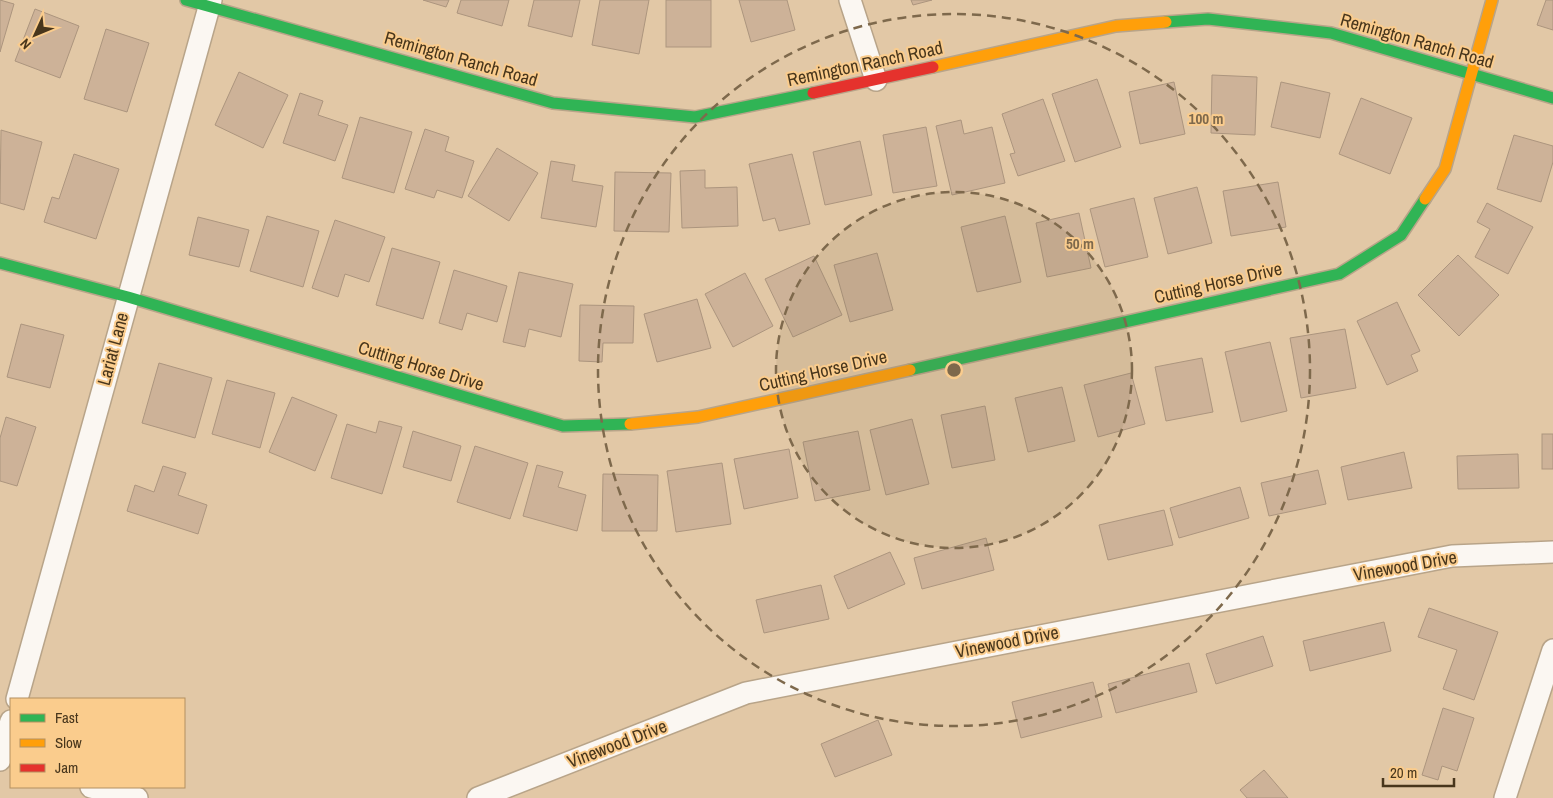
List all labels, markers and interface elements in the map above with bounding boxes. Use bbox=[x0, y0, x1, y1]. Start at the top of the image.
street label: Remington Ranch Road bbox=[1338, 7, 1497, 74]
north arrow bbox=[10, 10, 60, 60]
street label: Remington Ranch Road bbox=[382, 25, 541, 92]
text: N bbox=[16, 35, 35, 53]
street label: Remington Ranch Road bbox=[785, 35, 945, 92]
text: 100 m bbox=[1189, 108, 1223, 129]
text: 50 m bbox=[1066, 233, 1094, 254]
street label: Cutting Horse Drive bbox=[1152, 256, 1284, 309]
street label: Lariat Lane bbox=[91, 310, 134, 388]
street label: Cutting Horse Drive bbox=[355, 334, 487, 397]
street label: Cutting Horse Drive bbox=[757, 344, 889, 397]
centre of rings bbox=[945, 361, 963, 379]
street label: Vinewood Drive bbox=[1351, 544, 1459, 587]
street label: Vinewood Drive bbox=[953, 619, 1061, 664]
legend bbox=[10, 698, 185, 788]
text: Fast bbox=[55, 707, 79, 728]
street label: Vinewood Drive bbox=[563, 713, 670, 774]
text: Slow bbox=[55, 732, 82, 753]
scale bar bbox=[1383, 756, 1454, 788]
text: Jam bbox=[55, 757, 78, 778]
text: 20 m bbox=[1390, 762, 1417, 783]

